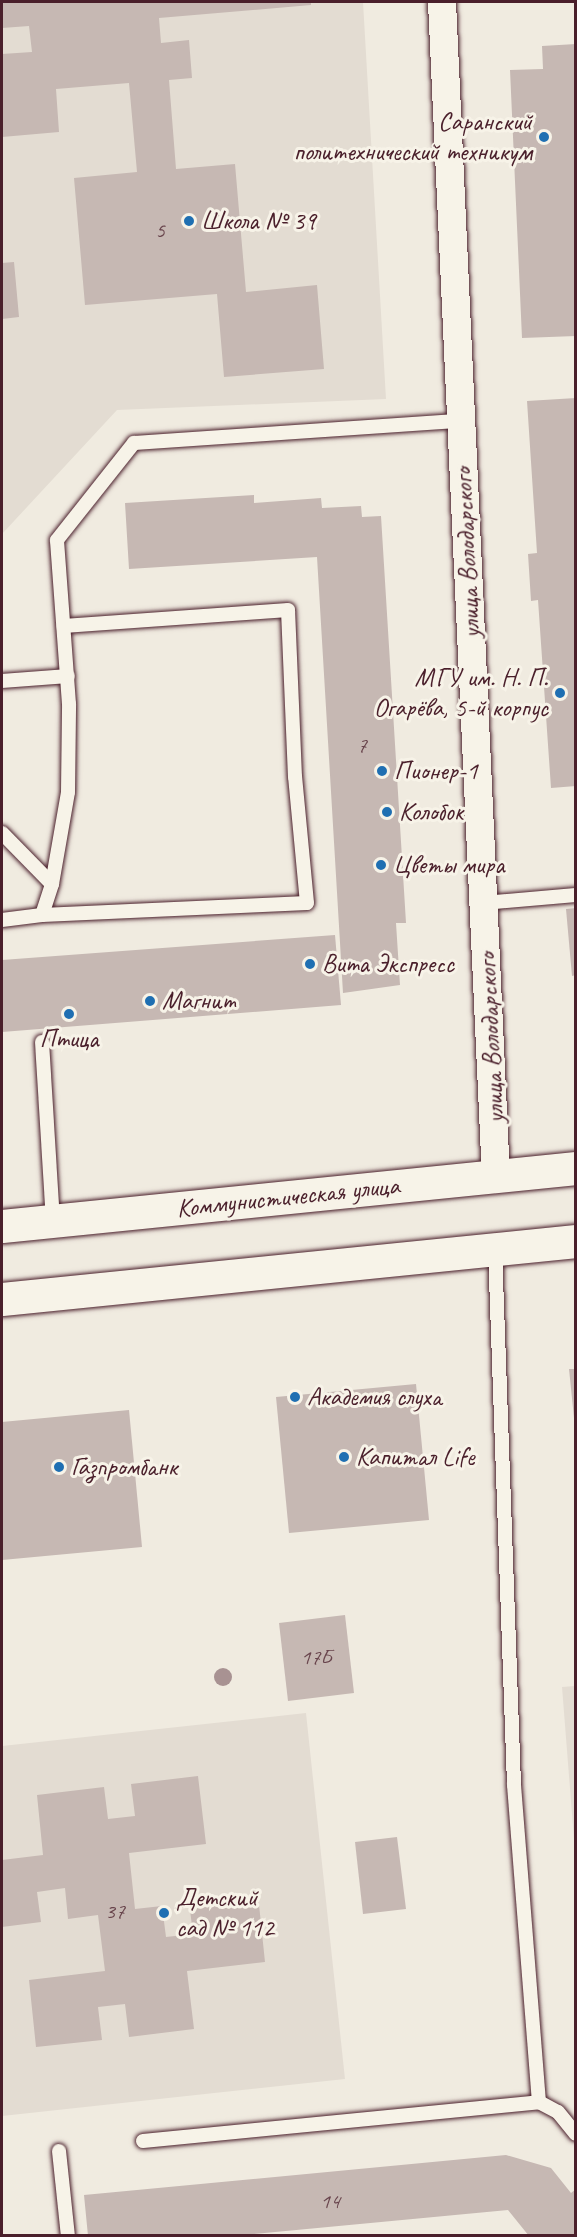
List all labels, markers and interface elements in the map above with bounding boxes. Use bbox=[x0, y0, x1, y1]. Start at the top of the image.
place label: Саранский политехнический техникум bbox=[294, 106, 532, 168]
marker: Саранский политехнический техникум bbox=[537, 130, 551, 144]
place label: Школа № 39 bbox=[201, 205, 316, 237]
marker: Школа № 39 bbox=[182, 214, 196, 228]
house number: 5 bbox=[155, 218, 165, 244]
street label: улица Володарского bbox=[447, 468, 487, 638]
place label: МГУ им. Н. П. Огарёва, 5-й корпус bbox=[374, 662, 548, 724]
marker: МГУ им. Н. П. Огарёва, 5-й корпус bbox=[553, 686, 567, 700]
house number: 7 bbox=[357, 733, 367, 759]
place label: Пионер-1 bbox=[394, 755, 478, 787]
marker: Пионер-1 bbox=[375, 764, 389, 778]
place label: Колобок bbox=[399, 796, 463, 828]
marker: Колобок bbox=[380, 805, 394, 819]
place label: Цветы мира bbox=[393, 849, 505, 881]
marker: Цветы мира bbox=[374, 858, 388, 872]
place label: Вита Экспресс bbox=[322, 948, 453, 980]
street label: улица Володарского bbox=[471, 953, 511, 1123]
marker: Вита Экспресс bbox=[303, 957, 317, 971]
place label: Магнит bbox=[162, 985, 236, 1017]
marker: Магнит bbox=[143, 994, 157, 1008]
marker: Птица bbox=[62, 1007, 76, 1021]
place label: Птица bbox=[40, 1023, 98, 1055]
street label: Коммунистическая улица bbox=[174, 1170, 402, 1224]
place label: Академия слуха bbox=[307, 1381, 441, 1413]
marker: Академия слуха bbox=[288, 1390, 302, 1404]
place label: Капитал Life bbox=[356, 1441, 474, 1473]
marker: Капитал Life bbox=[337, 1450, 351, 1464]
place label: Газпромбанк bbox=[71, 1451, 177, 1483]
marker: Газпромбанк bbox=[52, 1460, 66, 1474]
house number: 17Б bbox=[301, 1645, 331, 1671]
place label: Детский сад № 112 bbox=[176, 1882, 274, 1943]
house number: 37 bbox=[105, 1899, 125, 1925]
marker: Детский сад № 112 bbox=[157, 1906, 171, 1920]
house number: 14 bbox=[320, 2189, 340, 2215]

